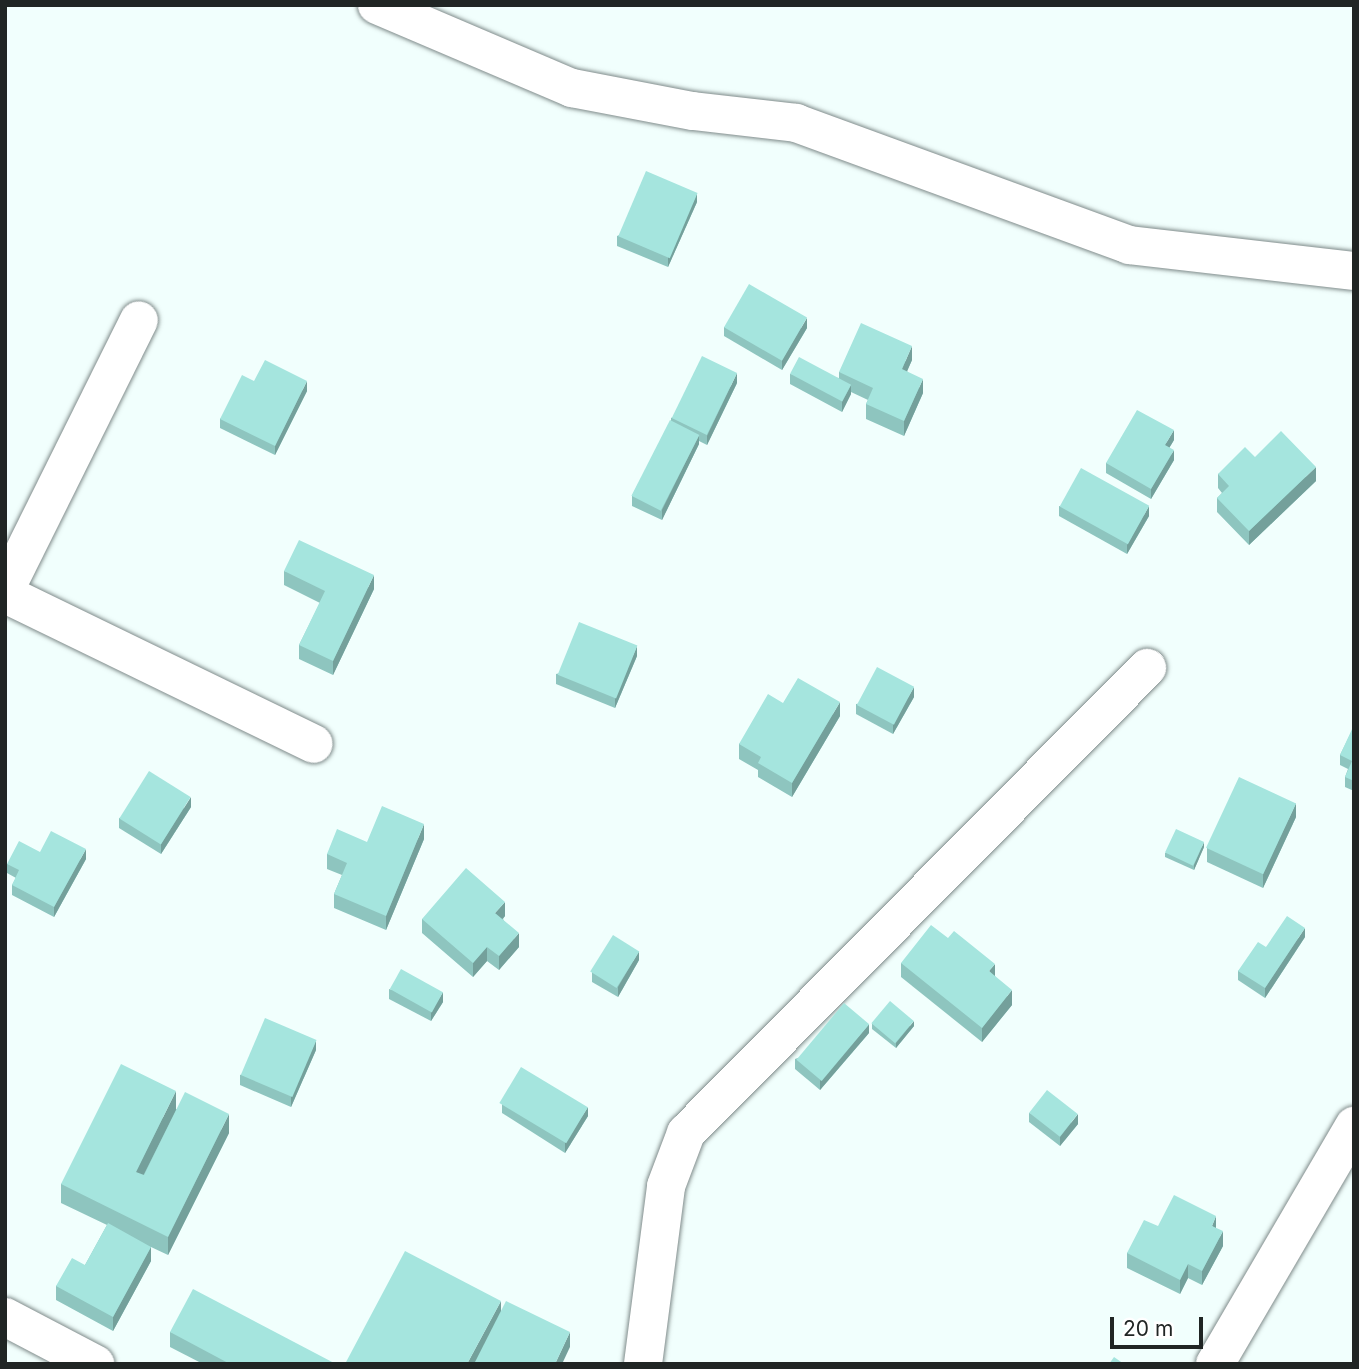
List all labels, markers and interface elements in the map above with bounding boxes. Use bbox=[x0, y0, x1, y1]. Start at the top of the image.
scale bar bbox=[1114, 1302, 1207, 1346]
text: 20 m bbox=[1123, 1316, 1173, 1341]

